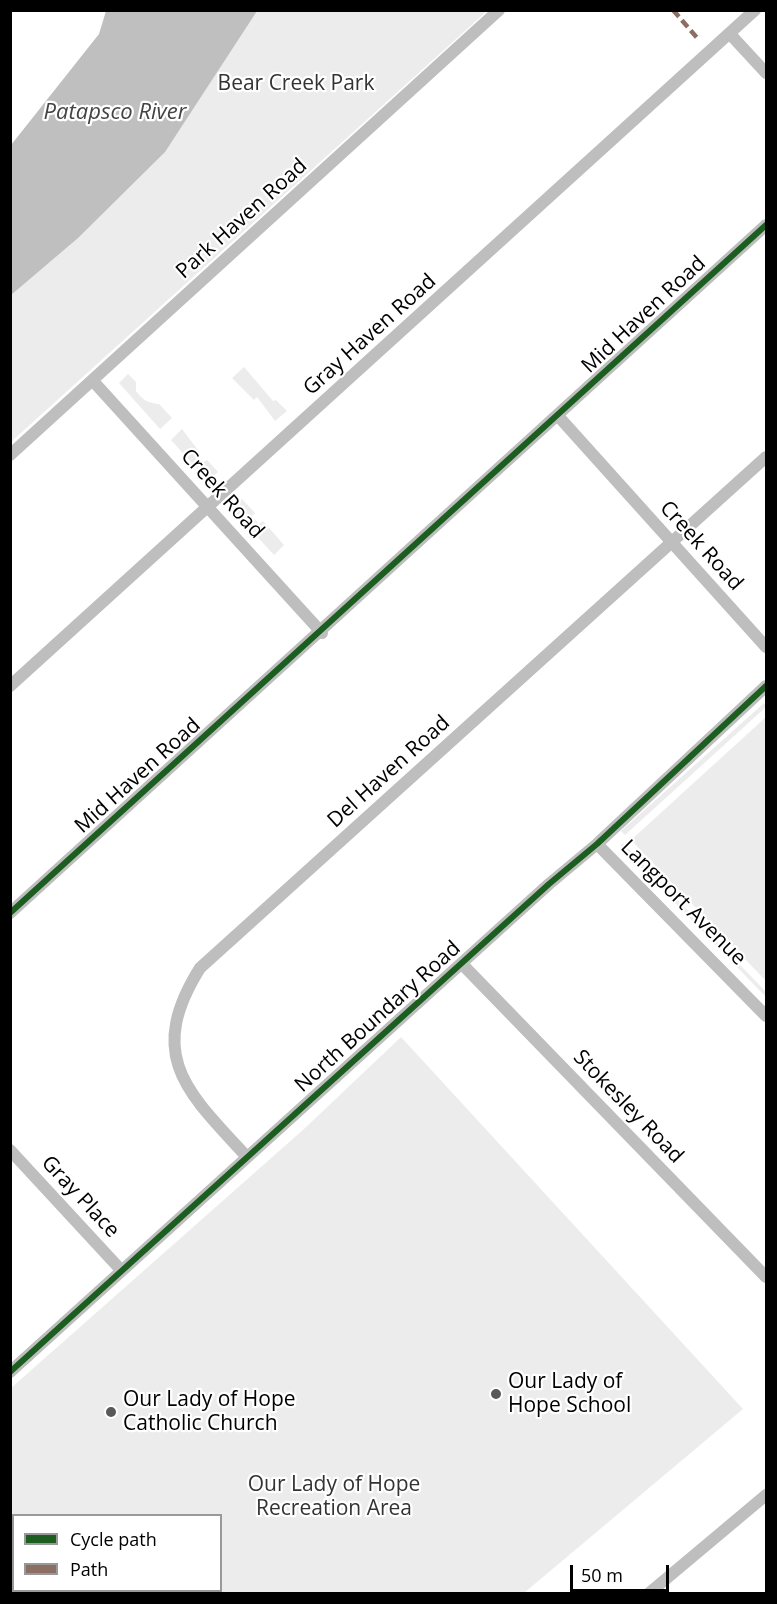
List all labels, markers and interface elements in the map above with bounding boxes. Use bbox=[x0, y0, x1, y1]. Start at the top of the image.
park label: Bear Creek Park bbox=[218, 71, 374, 97]
water label: Patapsco River bbox=[44, 100, 186, 126]
street label: Park Haven Road bbox=[171, 154, 313, 284]
street label: Mid Haven Road bbox=[577, 251, 711, 379]
street label: Gray Haven Road bbox=[299, 269, 441, 401]
street label: Creek Road bbox=[175, 444, 269, 544]
street label: Creek Road bbox=[654, 496, 748, 596]
street label: Del Haven Road bbox=[323, 711, 455, 833]
street label: Mid Haven Road bbox=[70, 713, 206, 839]
street label: Langport Avenue bbox=[615, 835, 751, 971]
street label: North Boundary Road bbox=[290, 936, 466, 1098]
street label: Stokesley Road bbox=[568, 1045, 688, 1169]
street label: Gray Place bbox=[36, 1151, 124, 1243]
place label: Our Lady of Hope School bbox=[508, 1369, 631, 1419]
place label: Our Lady of Hope Catholic Church bbox=[123, 1387, 296, 1437]
marker: Our Lady of Hope School bbox=[489, 1387, 503, 1401]
marker: Our Lady of Hope Catholic Church bbox=[104, 1405, 118, 1419]
park label: Our Lady of Hope Recreation Area bbox=[248, 1472, 420, 1522]
legend bbox=[12, 1514, 222, 1592]
text: Cycle path bbox=[70, 1527, 157, 1551]
scale bar bbox=[573, 1553, 672, 1591]
text: Path bbox=[70, 1557, 108, 1581]
text: 50 m bbox=[581, 1563, 623, 1587]

